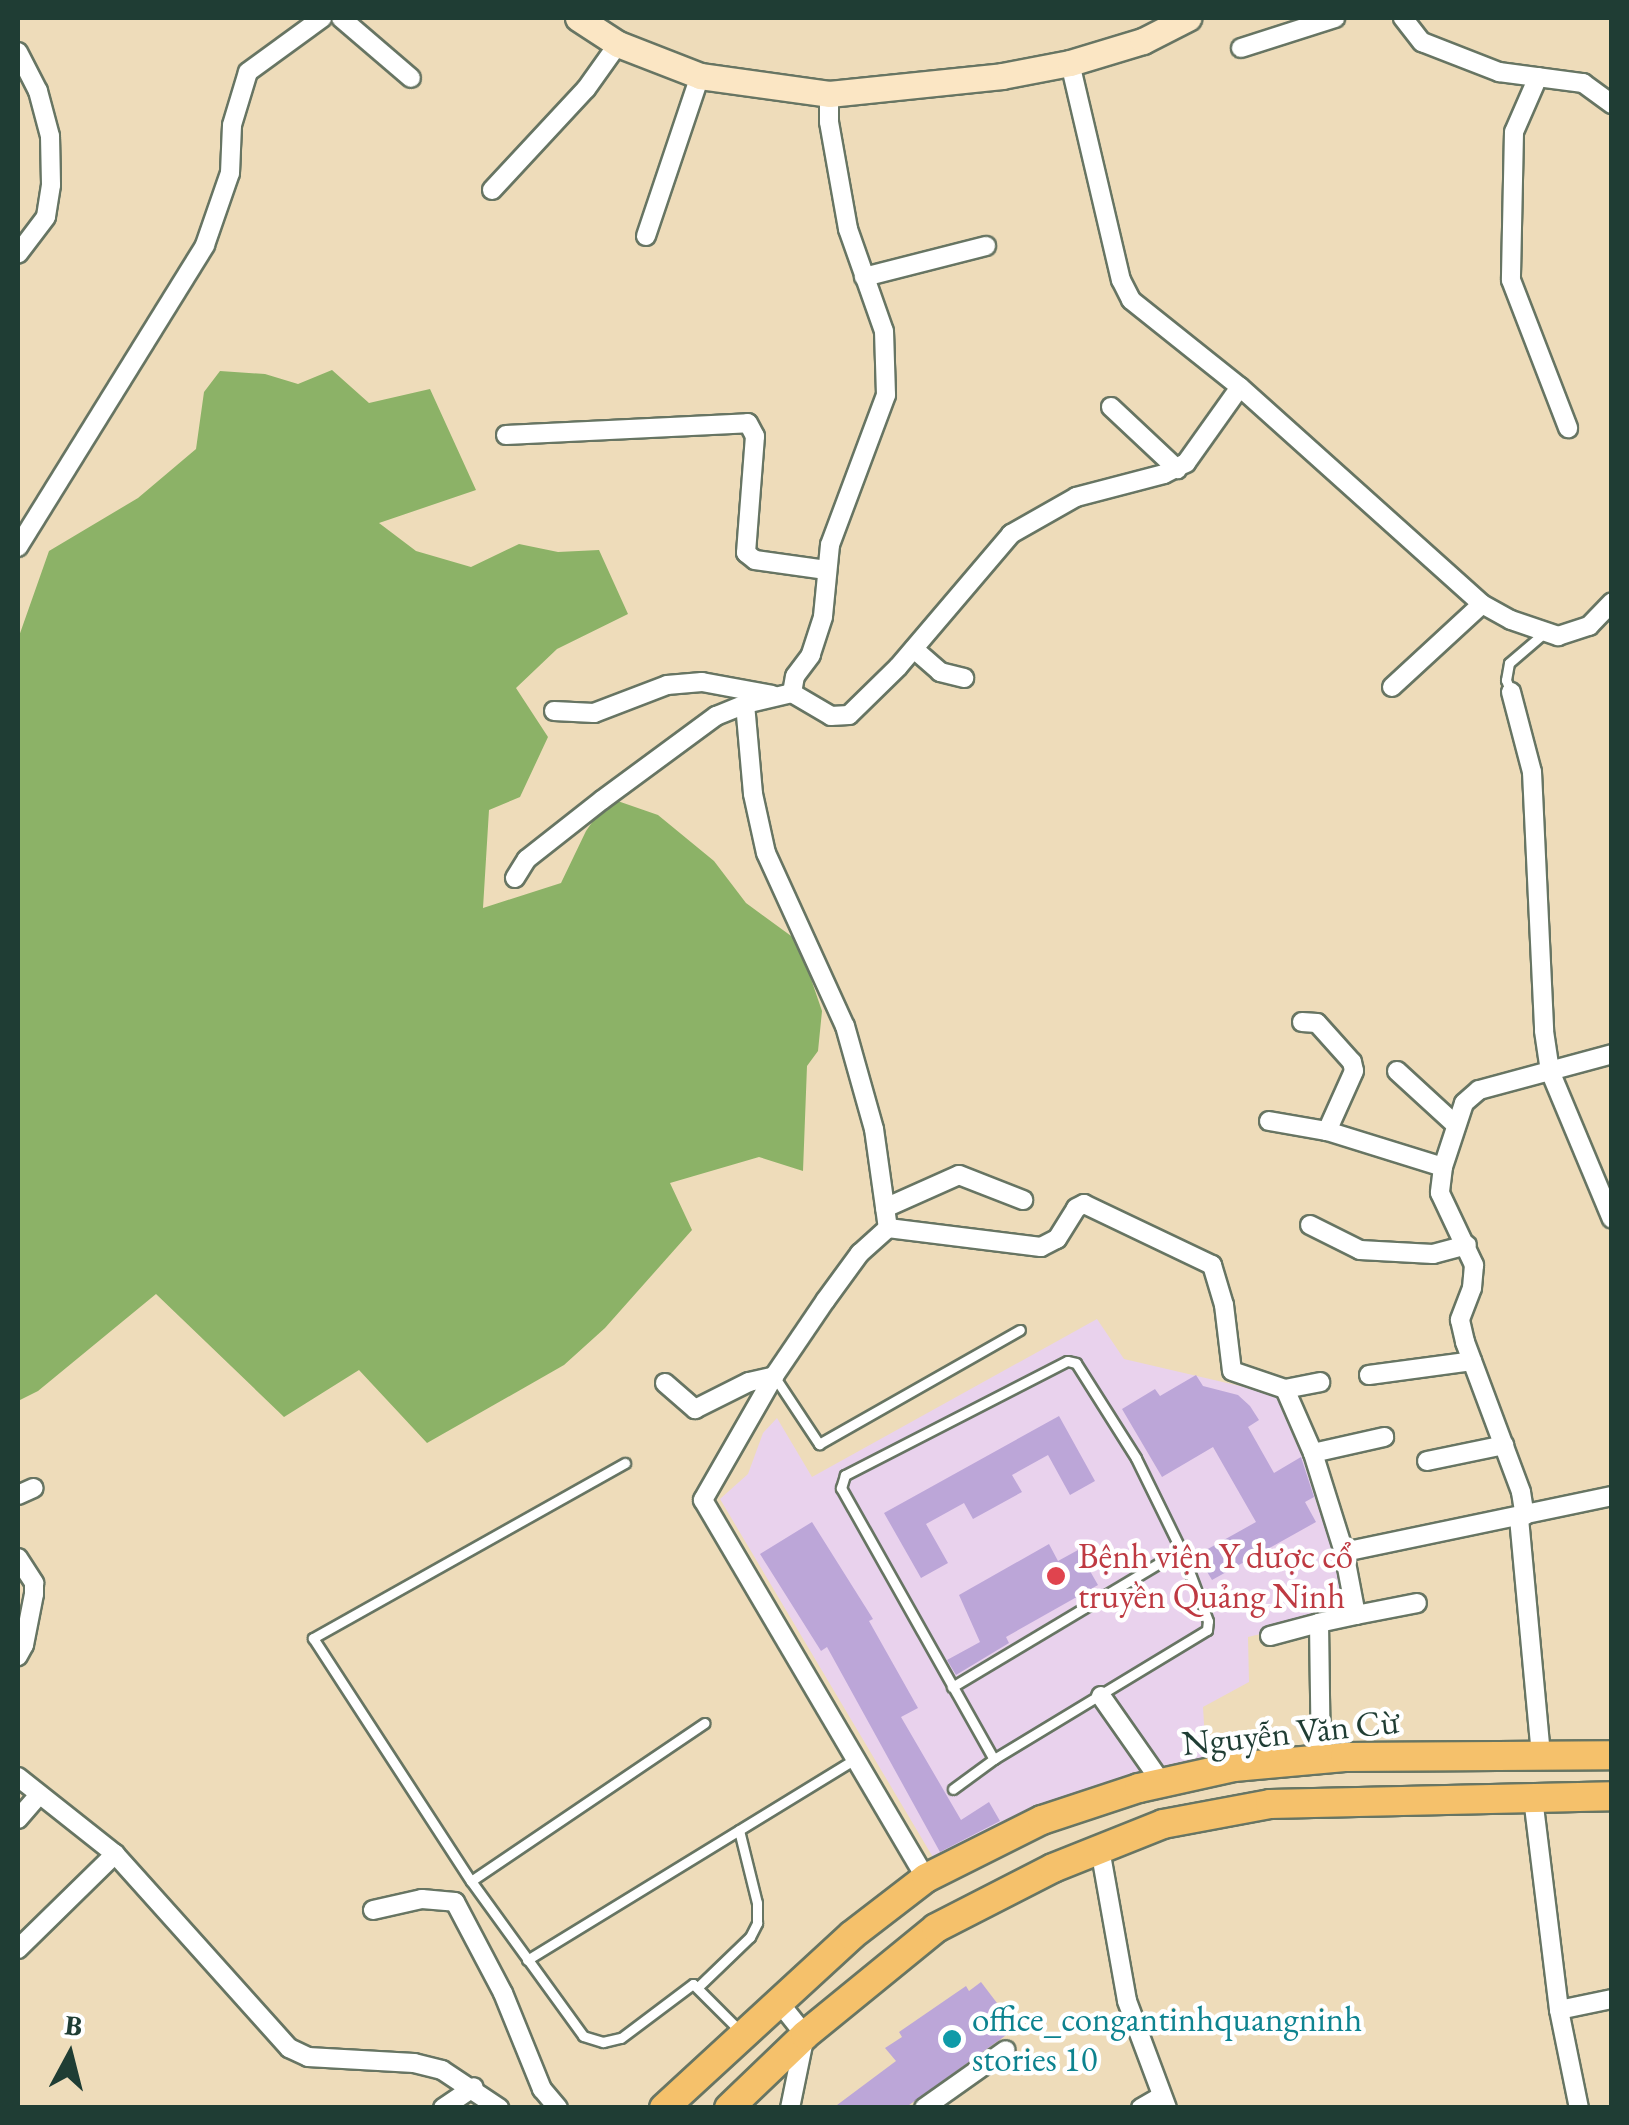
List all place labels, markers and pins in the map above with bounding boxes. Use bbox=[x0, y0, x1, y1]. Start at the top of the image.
place label: Bệnh viện Y dược cổ truyền Quảng Ninh bbox=[1078, 1535, 1353, 1617]
marker: Bệnh viện Y dược cổ truyền Quảng Ninh bbox=[1043, 1563, 1069, 1589]
place label: office_congantinhquangninh stories 10 bbox=[972, 1998, 1362, 2080]
marker: office_congantinhquangninh stories 10 bbox=[941, 2028, 963, 2050]

